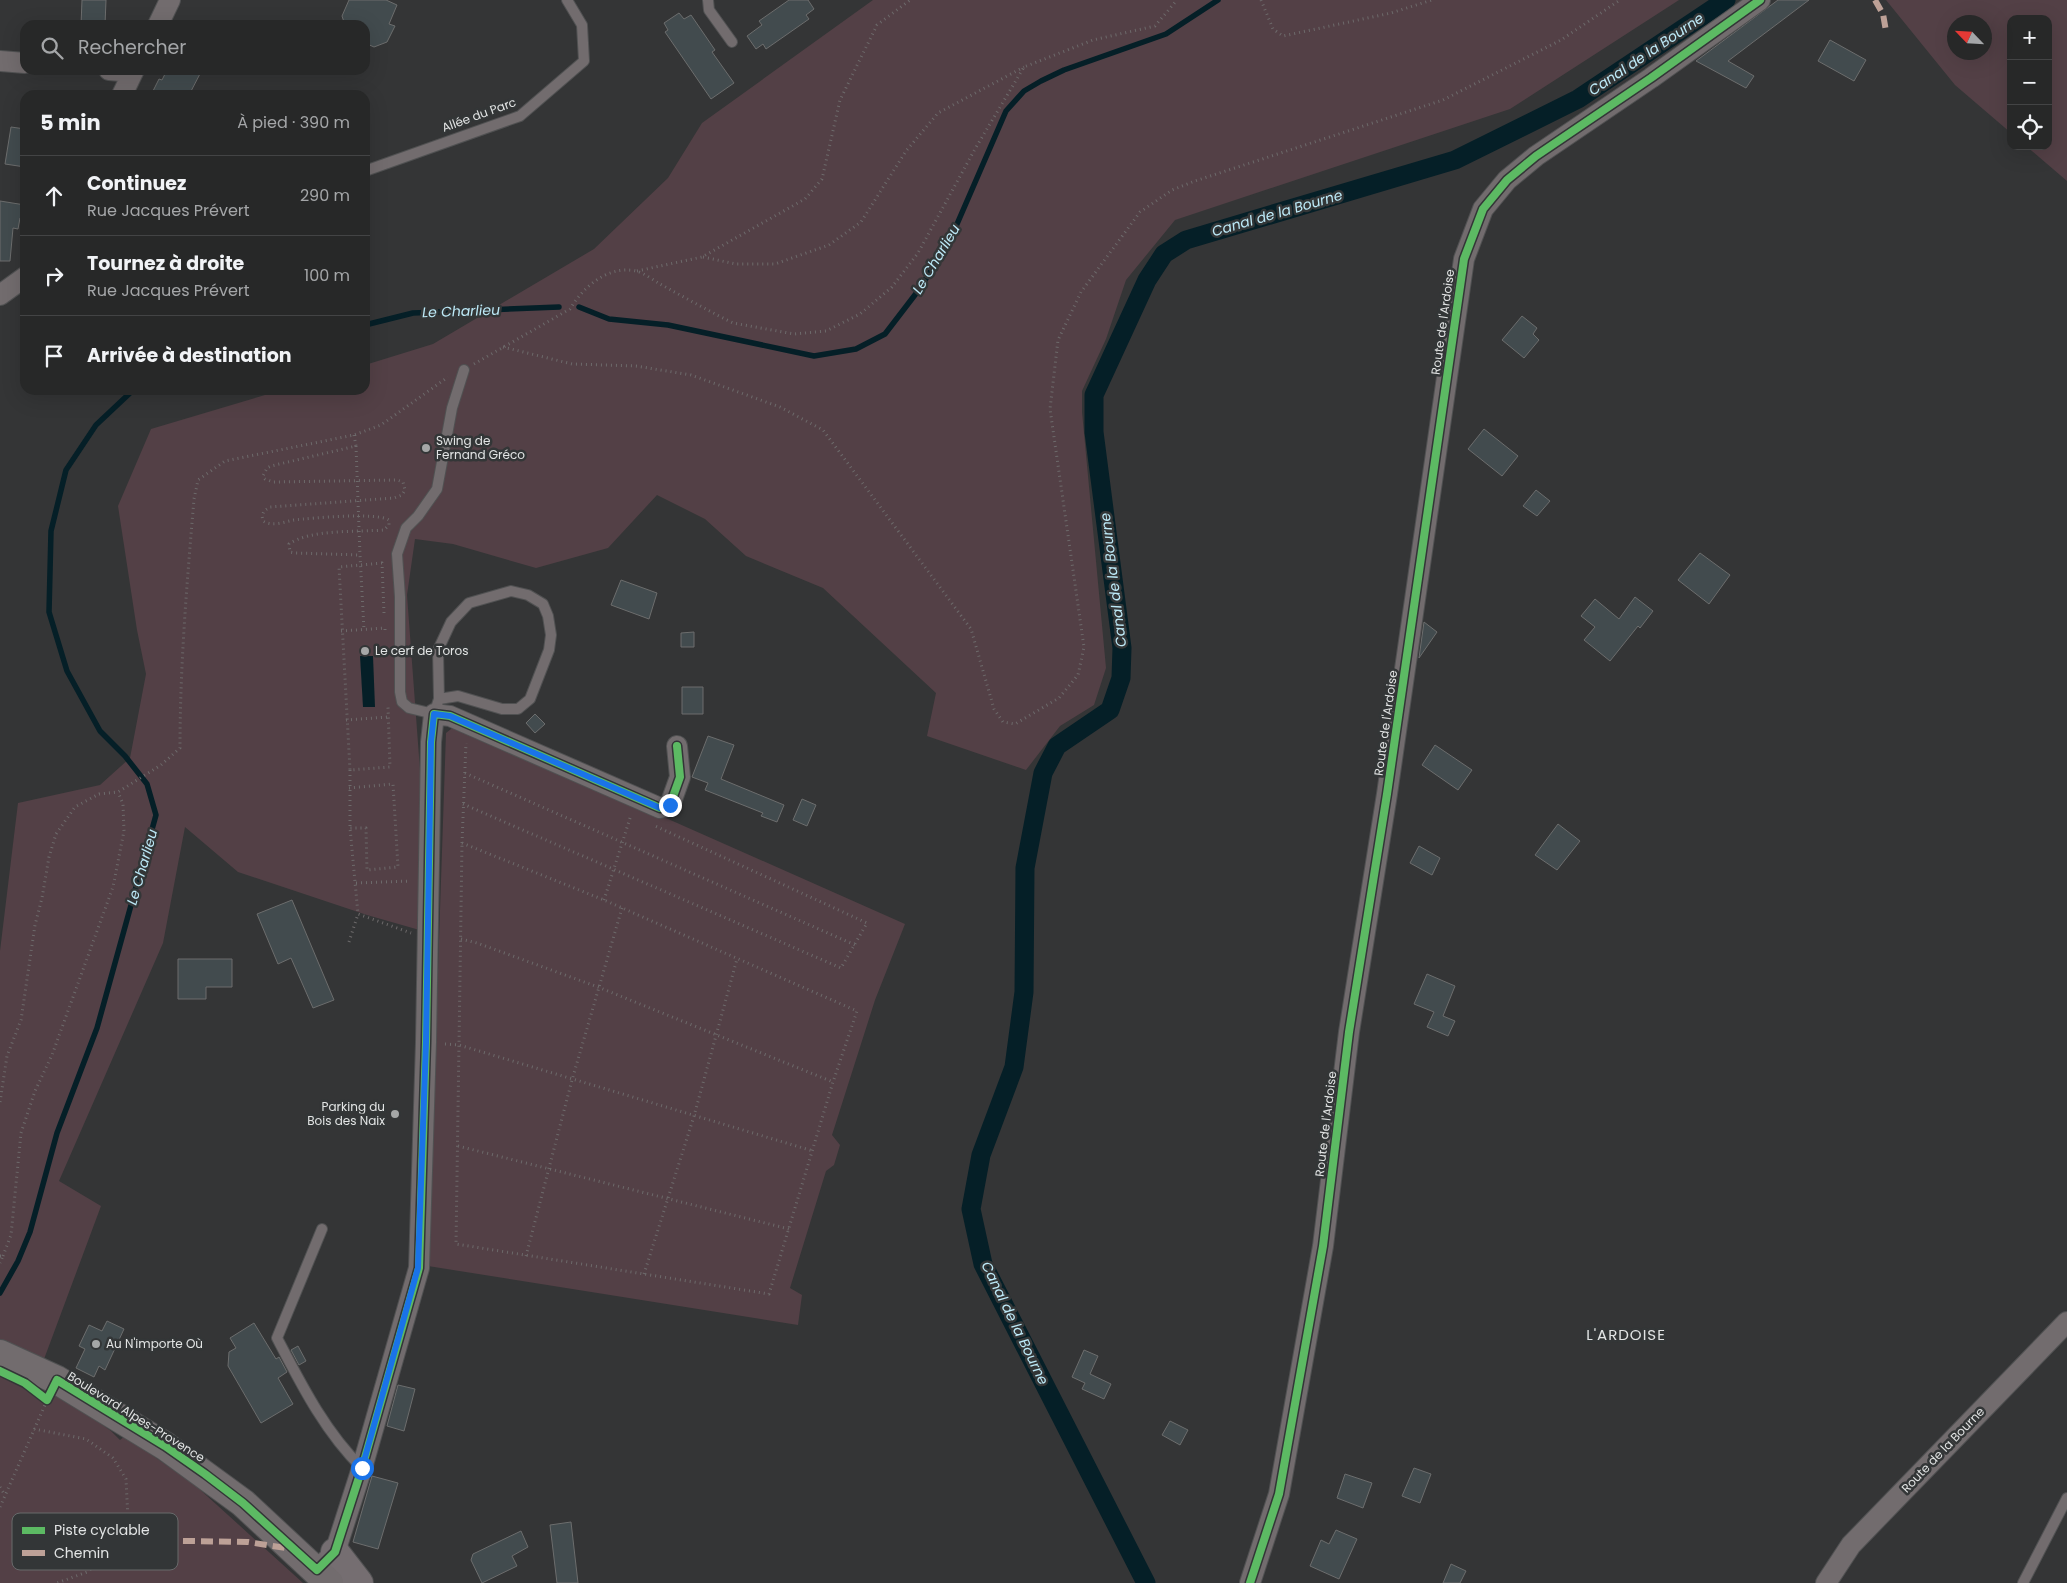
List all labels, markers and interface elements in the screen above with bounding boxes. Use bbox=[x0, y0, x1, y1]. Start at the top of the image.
water label: Canal de la Bourne bbox=[1584, 8, 1708, 100]
north arrow bbox=[1947, 15, 1992, 60]
map controls bbox=[2007, 15, 2052, 150]
button: + bbox=[2007, 15, 2052, 60]
search box bbox=[20, 20, 370, 75]
icon: search bbox=[38, 34, 66, 62]
text: Rechercher bbox=[78, 34, 186, 61]
button: − bbox=[2007, 60, 2052, 105]
street label: Allée du Parc bbox=[439, 93, 518, 136]
button: locate bbox=[2007, 105, 2052, 150]
text: 5 min bbox=[40, 108, 101, 137]
text: À pied · 390 m bbox=[237, 111, 350, 134]
text: Continuez bbox=[87, 170, 186, 197]
icon: ahead bbox=[40, 182, 68, 210]
text: 290 m bbox=[300, 184, 350, 207]
water label: Canal de la Bourne bbox=[1209, 185, 1345, 241]
text: Rue Jacques Prévert bbox=[87, 199, 250, 222]
water label: Le Charlieu bbox=[907, 220, 965, 298]
text: Tournez à droite bbox=[87, 250, 244, 277]
icon: right bbox=[40, 262, 68, 290]
text: 100 m bbox=[304, 264, 350, 287]
street label: Route de l'Ardoise bbox=[1427, 268, 1458, 376]
text: Rue Jacques Prévert bbox=[87, 279, 250, 302]
water label: Le Charlieu bbox=[422, 300, 500, 322]
icon: arrive bbox=[40, 342, 68, 370]
text: Arrivée à destination bbox=[87, 342, 292, 369]
place label: Swing de Fernand Gréco bbox=[436, 432, 525, 463]
marker: Swing de Fernand Gréco bbox=[420, 442, 432, 454]
water label: Canal de la Bourne bbox=[1095, 511, 1131, 648]
place label: Le cerf de Toros bbox=[375, 642, 469, 659]
marker: Le cerf de Toros bbox=[359, 645, 371, 657]
street label: Route de l'Ardoise bbox=[1370, 669, 1401, 777]
route end bbox=[659, 794, 682, 817]
water label: Le Charlieu bbox=[122, 827, 162, 907]
street label: Route de l'Ardoise bbox=[1311, 1070, 1340, 1178]
place label: Parking du Bois des Naix bbox=[307, 1098, 385, 1129]
marker: Parking du Bois des Naix bbox=[389, 1108, 401, 1120]
water label: Canal de la Bourne bbox=[976, 1258, 1054, 1388]
district label: L'ARDOISE bbox=[1586, 1324, 1666, 1345]
place label: Au N'importe Où bbox=[106, 1335, 203, 1352]
marker: Au N'importe Où bbox=[90, 1338, 102, 1350]
street label: Boulevard Alpes-Provence bbox=[64, 1367, 208, 1466]
street label: Route de la Bourne bbox=[1897, 1403, 1988, 1496]
route start bbox=[351, 1457, 374, 1480]
legend bbox=[12, 1513, 178, 1570]
text: Piste cyclable bbox=[54, 1520, 150, 1540]
text: Chemin bbox=[54, 1543, 109, 1563]

